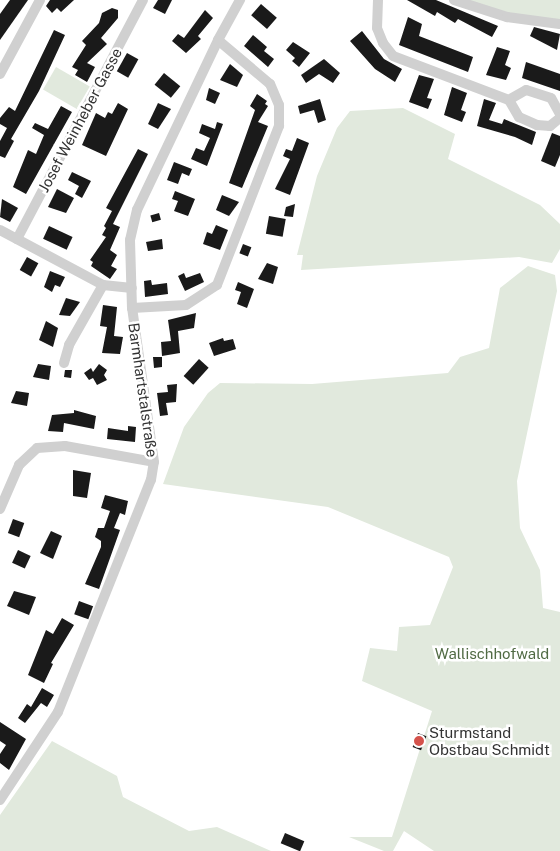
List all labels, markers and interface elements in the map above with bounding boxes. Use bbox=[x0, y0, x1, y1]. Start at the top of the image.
street label: Josef Weinheber Gasse bbox=[34, 45, 126, 195]
street label: Barmhartstalstraße bbox=[125, 321, 161, 459]
park label: Wallischhofwald bbox=[435, 645, 549, 663]
place label: Sturmstand Obstbau Schmidt bbox=[429, 723, 550, 758]
marker: Sturmstand Obstbau Schmidt bbox=[413, 735, 425, 747]

